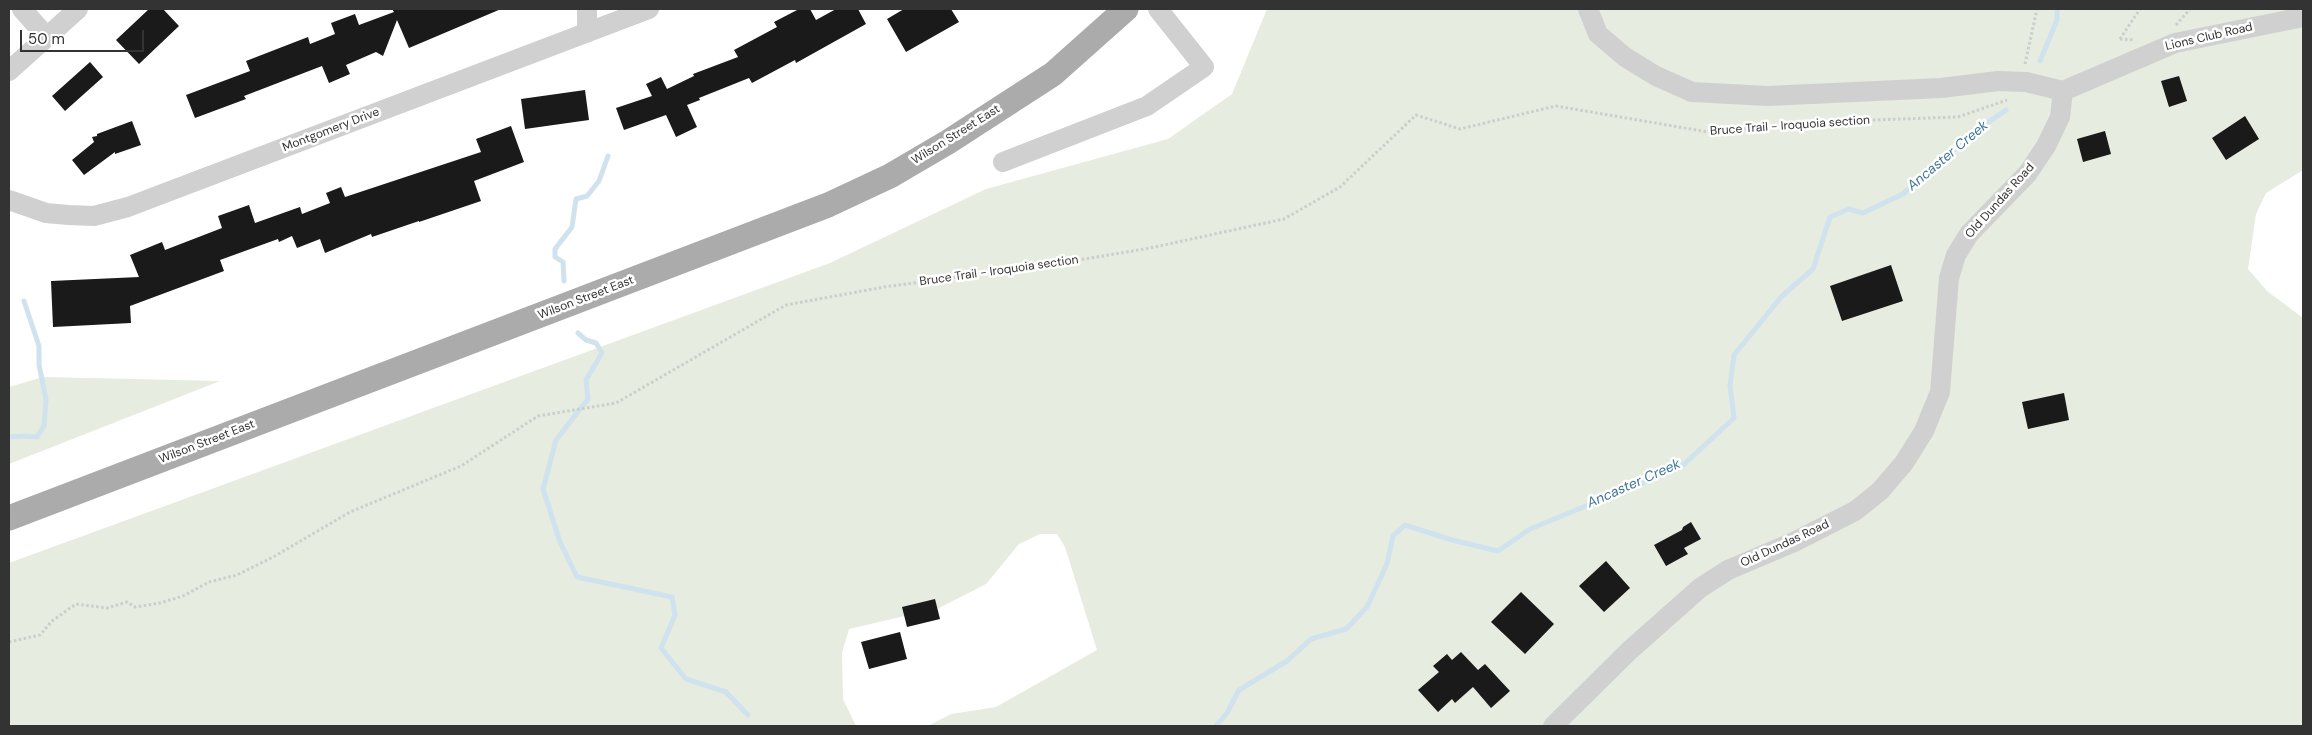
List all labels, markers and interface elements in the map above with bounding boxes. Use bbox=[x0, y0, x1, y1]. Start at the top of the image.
scale bar bbox=[22, 20, 146, 52]
street label: Lions Club Road bbox=[2164, 20, 2254, 54]
text: 50 m bbox=[28, 29, 65, 49]
street label: Wilson Street East bbox=[909, 102, 1003, 168]
street label: Montgomery Drive bbox=[281, 105, 381, 155]
street label: Bruce Trail - Iroquoia section bbox=[1710, 113, 1870, 139]
water label: Ancaster Creek bbox=[1904, 117, 1992, 195]
street label: Old Dundas Road bbox=[1963, 161, 2037, 241]
street label: Bruce Trail - Iroquoia section bbox=[919, 253, 1079, 289]
street label: Wilson Street East bbox=[536, 273, 636, 323]
street label: Wilson Street East bbox=[157, 417, 257, 467]
water label: Ancaster Creek bbox=[1585, 456, 1683, 512]
street label: Old Dundas Road bbox=[1738, 517, 1832, 571]

